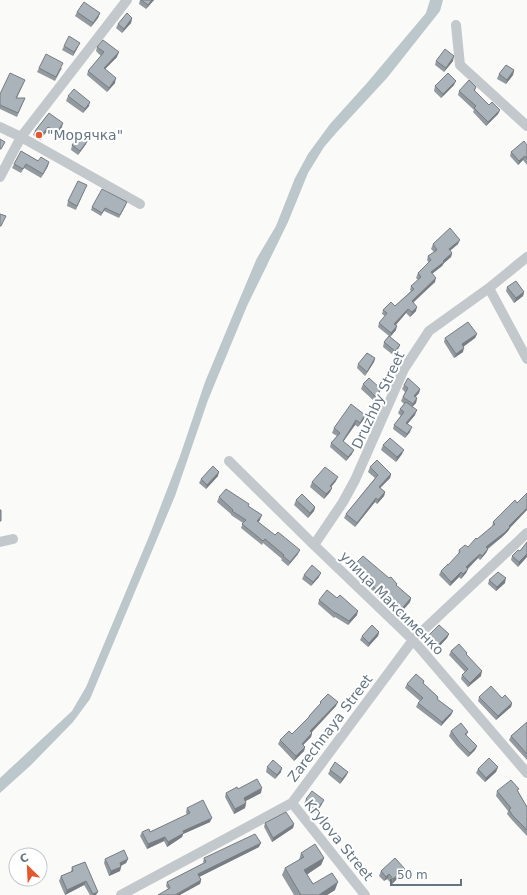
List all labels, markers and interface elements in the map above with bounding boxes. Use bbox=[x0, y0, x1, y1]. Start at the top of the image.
place label: "Морячка" bbox=[47, 127, 123, 143]
marker: "Морячка" bbox=[34, 130, 44, 140]
street label: Druzhby Street bbox=[348, 348, 408, 451]
street label: улица Максименко bbox=[337, 548, 447, 658]
street label: Zarechnaya Street bbox=[284, 671, 376, 785]
street label: Krylova Street bbox=[301, 796, 377, 884]
north arrow bbox=[8, 847, 48, 887]
text: С bbox=[18, 851, 30, 866]
scale bar bbox=[391, 861, 461, 887]
text: 50 m bbox=[397, 868, 428, 882]

